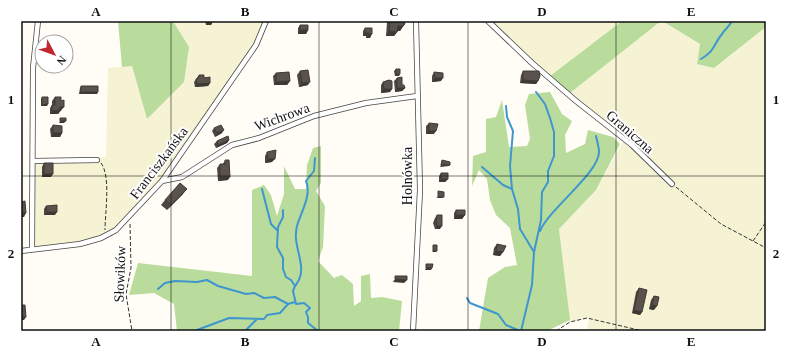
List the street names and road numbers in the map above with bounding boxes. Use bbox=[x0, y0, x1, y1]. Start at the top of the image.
street label: Wichrowa bbox=[252, 100, 312, 134]
street label: Graniczna bbox=[603, 107, 657, 157]
street label: Franciszkańska bbox=[127, 123, 191, 202]
street label: Holnówka bbox=[400, 146, 415, 205]
street label: Słowików bbox=[112, 244, 129, 303]

